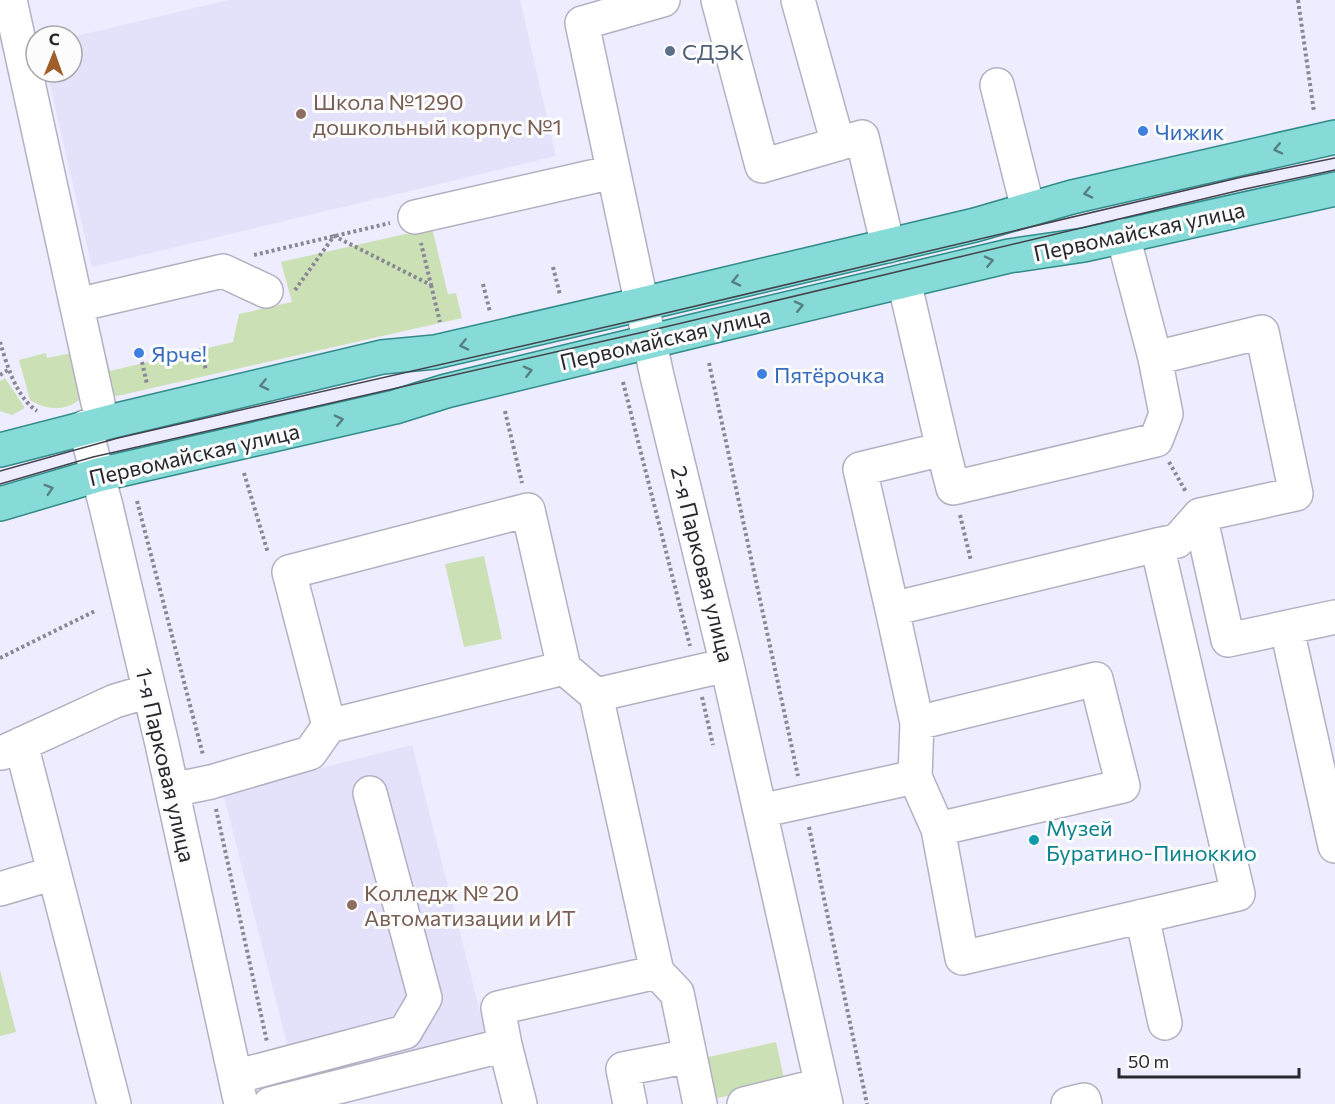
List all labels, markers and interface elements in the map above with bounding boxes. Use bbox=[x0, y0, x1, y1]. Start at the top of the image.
north arrow bbox=[24, 24, 84, 84]
text: С bbox=[49, 29, 60, 48]
place label: СДЭК bbox=[682, 38, 744, 65]
marker: СДЭК bbox=[663, 44, 677, 58]
place label: Школа №1290 дошкольный корпус №1 bbox=[313, 88, 562, 140]
marker: Школа №1290 дошкольный корпус №1 bbox=[294, 107, 308, 121]
place label: Чижик bbox=[1155, 118, 1225, 145]
marker: Чижик bbox=[1136, 124, 1150, 138]
one-way arrow bbox=[1273, 141, 1283, 154]
one-way arrow bbox=[1083, 186, 1093, 199]
street label: Первомайская улица bbox=[1031, 195, 1247, 267]
one-way arrow bbox=[984, 256, 994, 269]
one-way arrow bbox=[731, 273, 741, 286]
one-way arrow bbox=[794, 300, 804, 313]
street label: Первомайская улица bbox=[557, 301, 773, 375]
one-way arrow bbox=[459, 338, 469, 351]
place label: Ярче! bbox=[151, 340, 207, 367]
marker: Ярче! bbox=[132, 346, 146, 360]
place label: Пятёрочка bbox=[774, 361, 885, 388]
one-way arrow bbox=[522, 366, 532, 379]
marker: Пятёрочка bbox=[755, 367, 769, 381]
one-way arrow bbox=[259, 378, 269, 391]
one-way arrow bbox=[334, 415, 344, 428]
street label: Первомайская улица bbox=[86, 417, 302, 491]
street label: 2-я Парковая улица bbox=[666, 463, 740, 665]
one-way arrow bbox=[43, 484, 54, 496]
street label: 1-я Парковая улица bbox=[131, 665, 201, 865]
place label: Музей Буратино-Пиноккио bbox=[1046, 814, 1257, 866]
marker: Музей Буратино-Пиноккио bbox=[1027, 833, 1041, 847]
place label: Колледж № 20 Автоматизации и ИТ bbox=[364, 879, 576, 931]
marker: Колледж № 20 Автоматизации и ИТ bbox=[345, 898, 359, 912]
scale bar bbox=[1119, 1041, 1299, 1079]
text: 50 m bbox=[1128, 1050, 1169, 1072]

